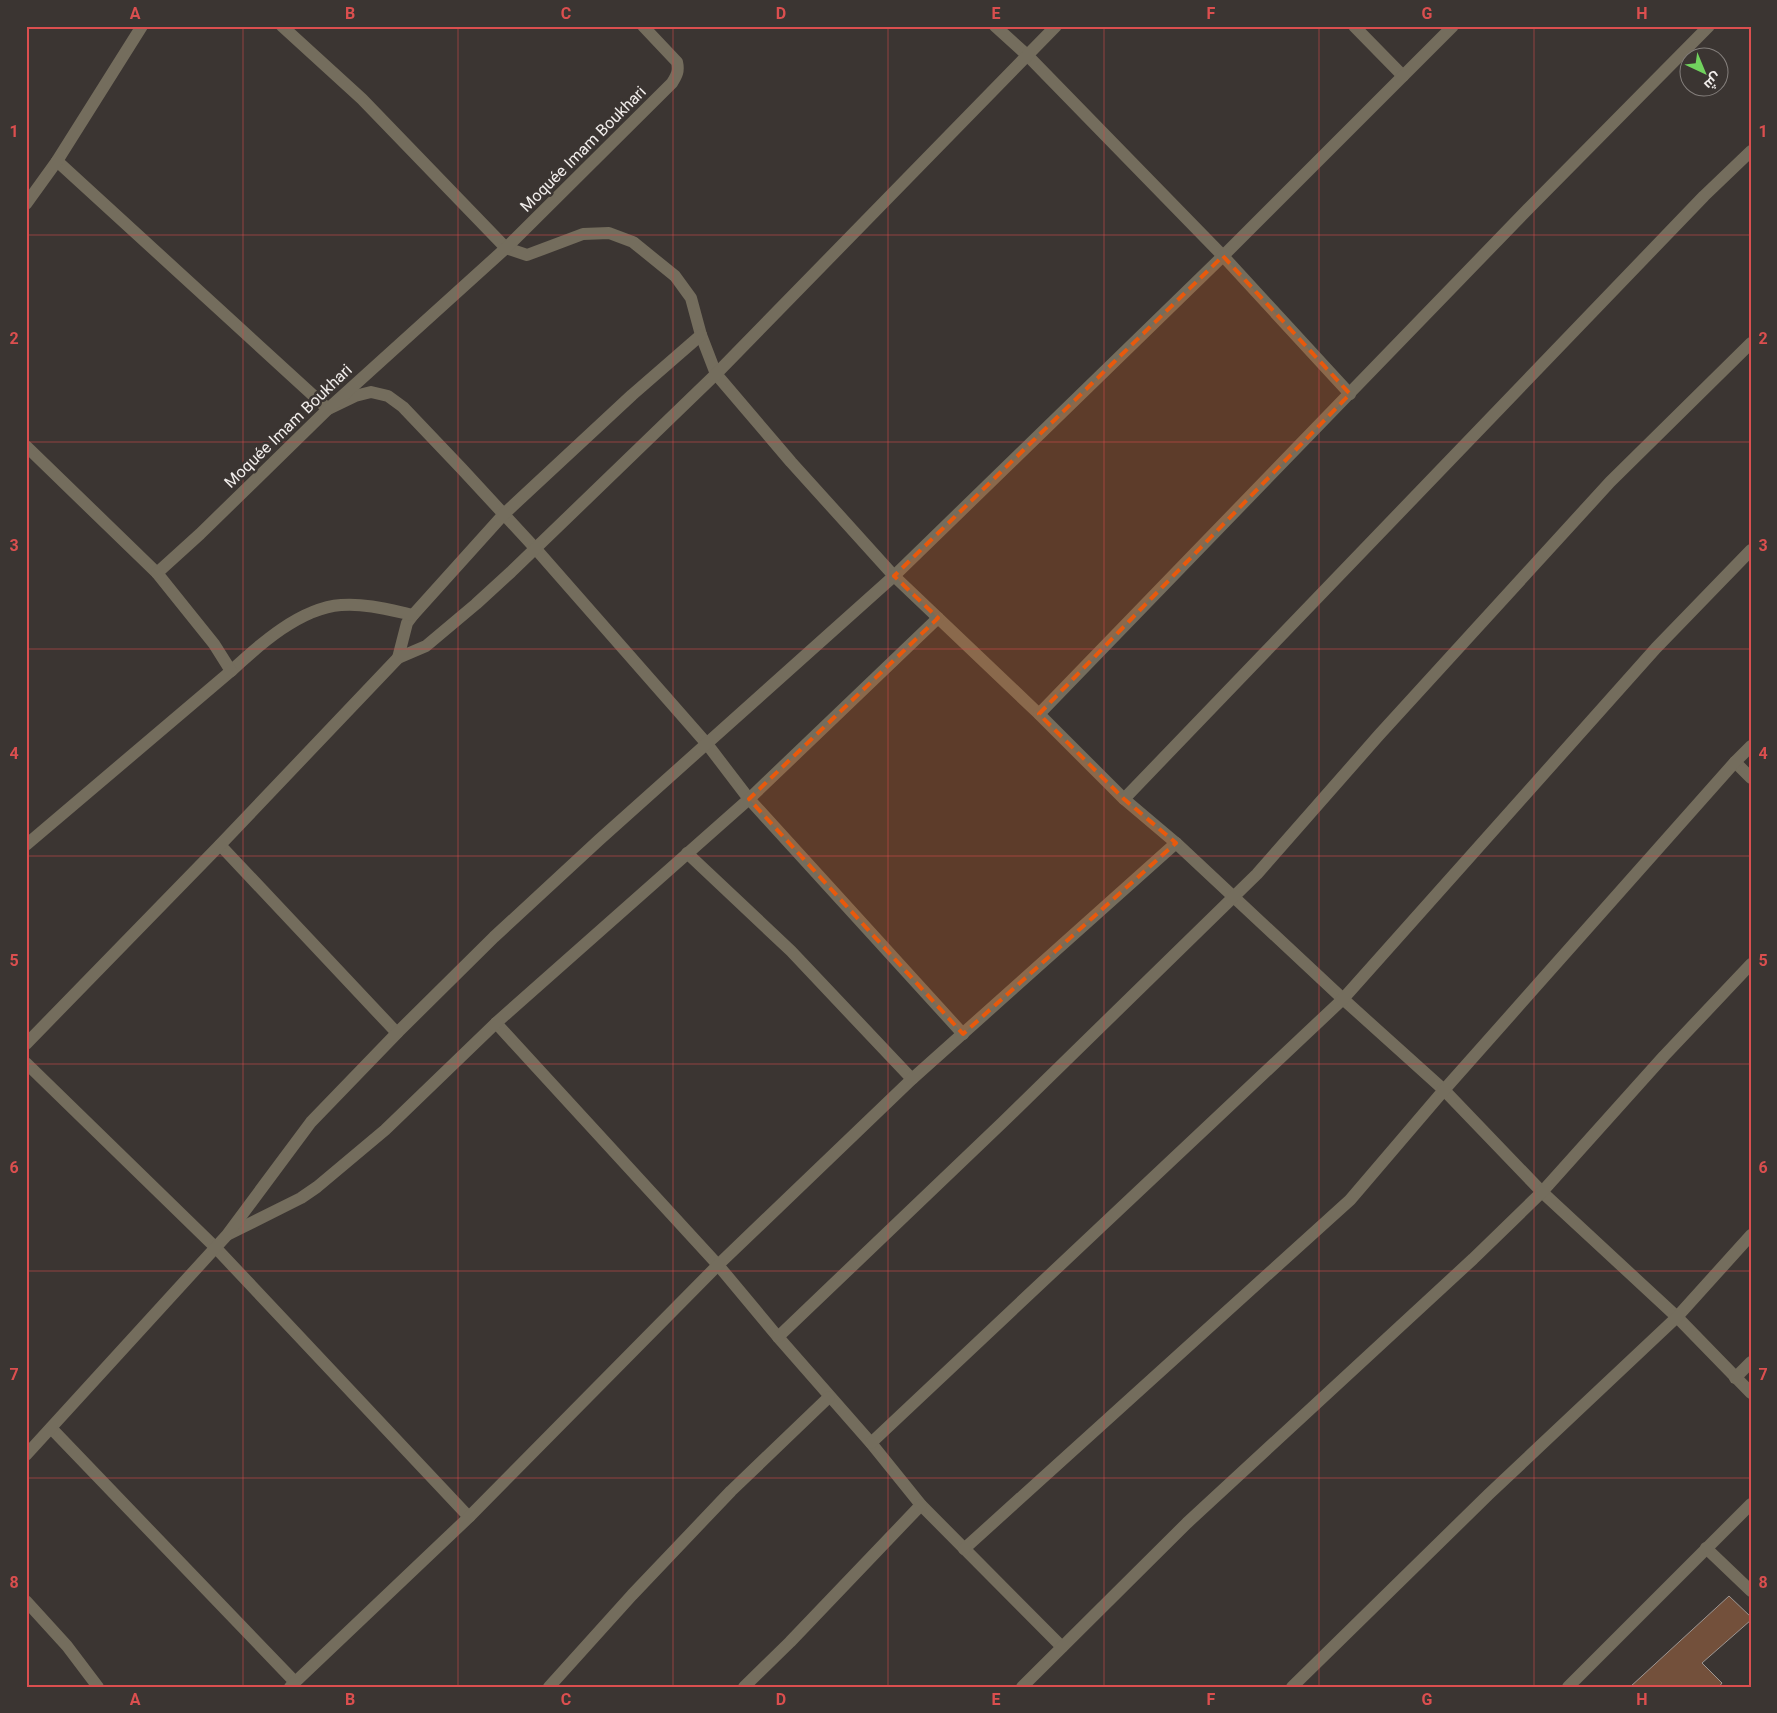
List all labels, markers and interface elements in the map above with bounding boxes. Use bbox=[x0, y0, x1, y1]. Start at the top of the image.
text: A bbox=[130, 4, 141, 23]
text: B bbox=[345, 4, 355, 23]
text: C bbox=[561, 4, 571, 23]
text: D bbox=[776, 4, 786, 23]
text: E bbox=[992, 4, 1001, 23]
text: F bbox=[1207, 4, 1216, 23]
text: G bbox=[1422, 4, 1433, 23]
text: H bbox=[1636, 4, 1648, 23]
north arrow bbox=[1680, 48, 1730, 98]
text: ش bbox=[1700, 69, 1725, 93]
street label: Moquée Imam Boukhari bbox=[516, 82, 650, 216]
text: 1 bbox=[9, 122, 19, 141]
text: 1 bbox=[1758, 122, 1768, 141]
text: 2 bbox=[9, 329, 19, 348]
text: 2 bbox=[1758, 329, 1768, 348]
street label: Moquée Imam Boukhari bbox=[220, 360, 356, 492]
text: 3 bbox=[9, 536, 19, 555]
text: 3 bbox=[1758, 536, 1768, 555]
text: 4 bbox=[9, 744, 19, 763]
text: 4 bbox=[1758, 744, 1768, 763]
text: 5 bbox=[9, 951, 19, 970]
text: 5 bbox=[1758, 951, 1768, 970]
text: 6 bbox=[9, 1158, 19, 1177]
text: 6 bbox=[1758, 1158, 1768, 1177]
text: 7 bbox=[9, 1365, 19, 1384]
text: 7 bbox=[1758, 1365, 1768, 1384]
text: 8 bbox=[9, 1573, 19, 1592]
text: 8 bbox=[1758, 1573, 1768, 1592]
text: A bbox=[130, 1690, 141, 1709]
text: B bbox=[345, 1690, 355, 1709]
text: C bbox=[561, 1690, 571, 1709]
text: D bbox=[776, 1690, 786, 1709]
text: E bbox=[992, 1690, 1001, 1709]
text: F bbox=[1207, 1690, 1216, 1709]
text: G bbox=[1422, 1690, 1433, 1709]
text: H bbox=[1636, 1690, 1648, 1709]

